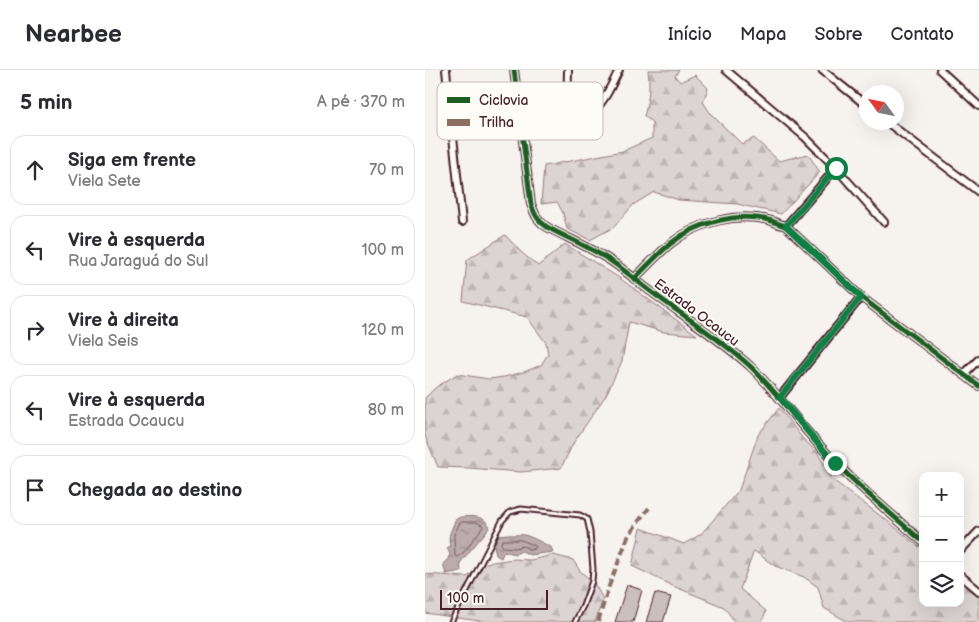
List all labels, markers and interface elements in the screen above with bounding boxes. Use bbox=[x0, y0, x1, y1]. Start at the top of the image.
text: Nearbee bbox=[25, 20, 122, 49]
text: Início bbox=[668, 24, 712, 45]
text: Mapa bbox=[740, 24, 786, 45]
text: Sobre bbox=[814, 24, 862, 45]
text: Contato bbox=[890, 24, 954, 45]
legend bbox=[437, 82, 603, 140]
north arrow bbox=[859, 85, 904, 130]
text: 5 min bbox=[20, 90, 73, 115]
text: Ciclovia bbox=[479, 92, 529, 109]
text: A pé · 370 m bbox=[317, 93, 405, 112]
text: Trilha bbox=[479, 114, 514, 131]
text: Siga em frente bbox=[68, 149, 196, 172]
icon: ahead bbox=[21, 156, 49, 184]
route start bbox=[825, 157, 848, 180]
text: 70 m bbox=[369, 161, 404, 180]
text: Viela Sete bbox=[68, 172, 141, 191]
text: Vire à esquerda bbox=[68, 229, 205, 252]
icon: left bbox=[21, 236, 49, 264]
text: 100 m bbox=[361, 241, 404, 260]
text: Rua Jaraguá do Sul bbox=[68, 252, 208, 271]
street label: Estrada Ocaucu bbox=[651, 275, 742, 350]
text: Vire à direita bbox=[68, 309, 179, 332]
icon: right bbox=[21, 316, 49, 344]
text: 120 m bbox=[361, 321, 404, 340]
text: Viela Seis bbox=[68, 332, 138, 351]
text: Vire à esquerda bbox=[68, 389, 205, 412]
icon: left bbox=[21, 396, 49, 424]
text: 80 m bbox=[368, 401, 404, 420]
text: Estrada Ocaucu bbox=[68, 412, 184, 431]
route end bbox=[824, 452, 847, 475]
map controls bbox=[919, 472, 964, 607]
button: + bbox=[919, 472, 964, 517]
icon: arrive bbox=[21, 476, 49, 504]
text: Chegada ao destino bbox=[68, 479, 242, 502]
button: − bbox=[919, 517, 964, 562]
button: layers bbox=[919, 562, 964, 607]
scale bar bbox=[440, 587, 547, 610]
text: 100 m bbox=[447, 590, 484, 607]

